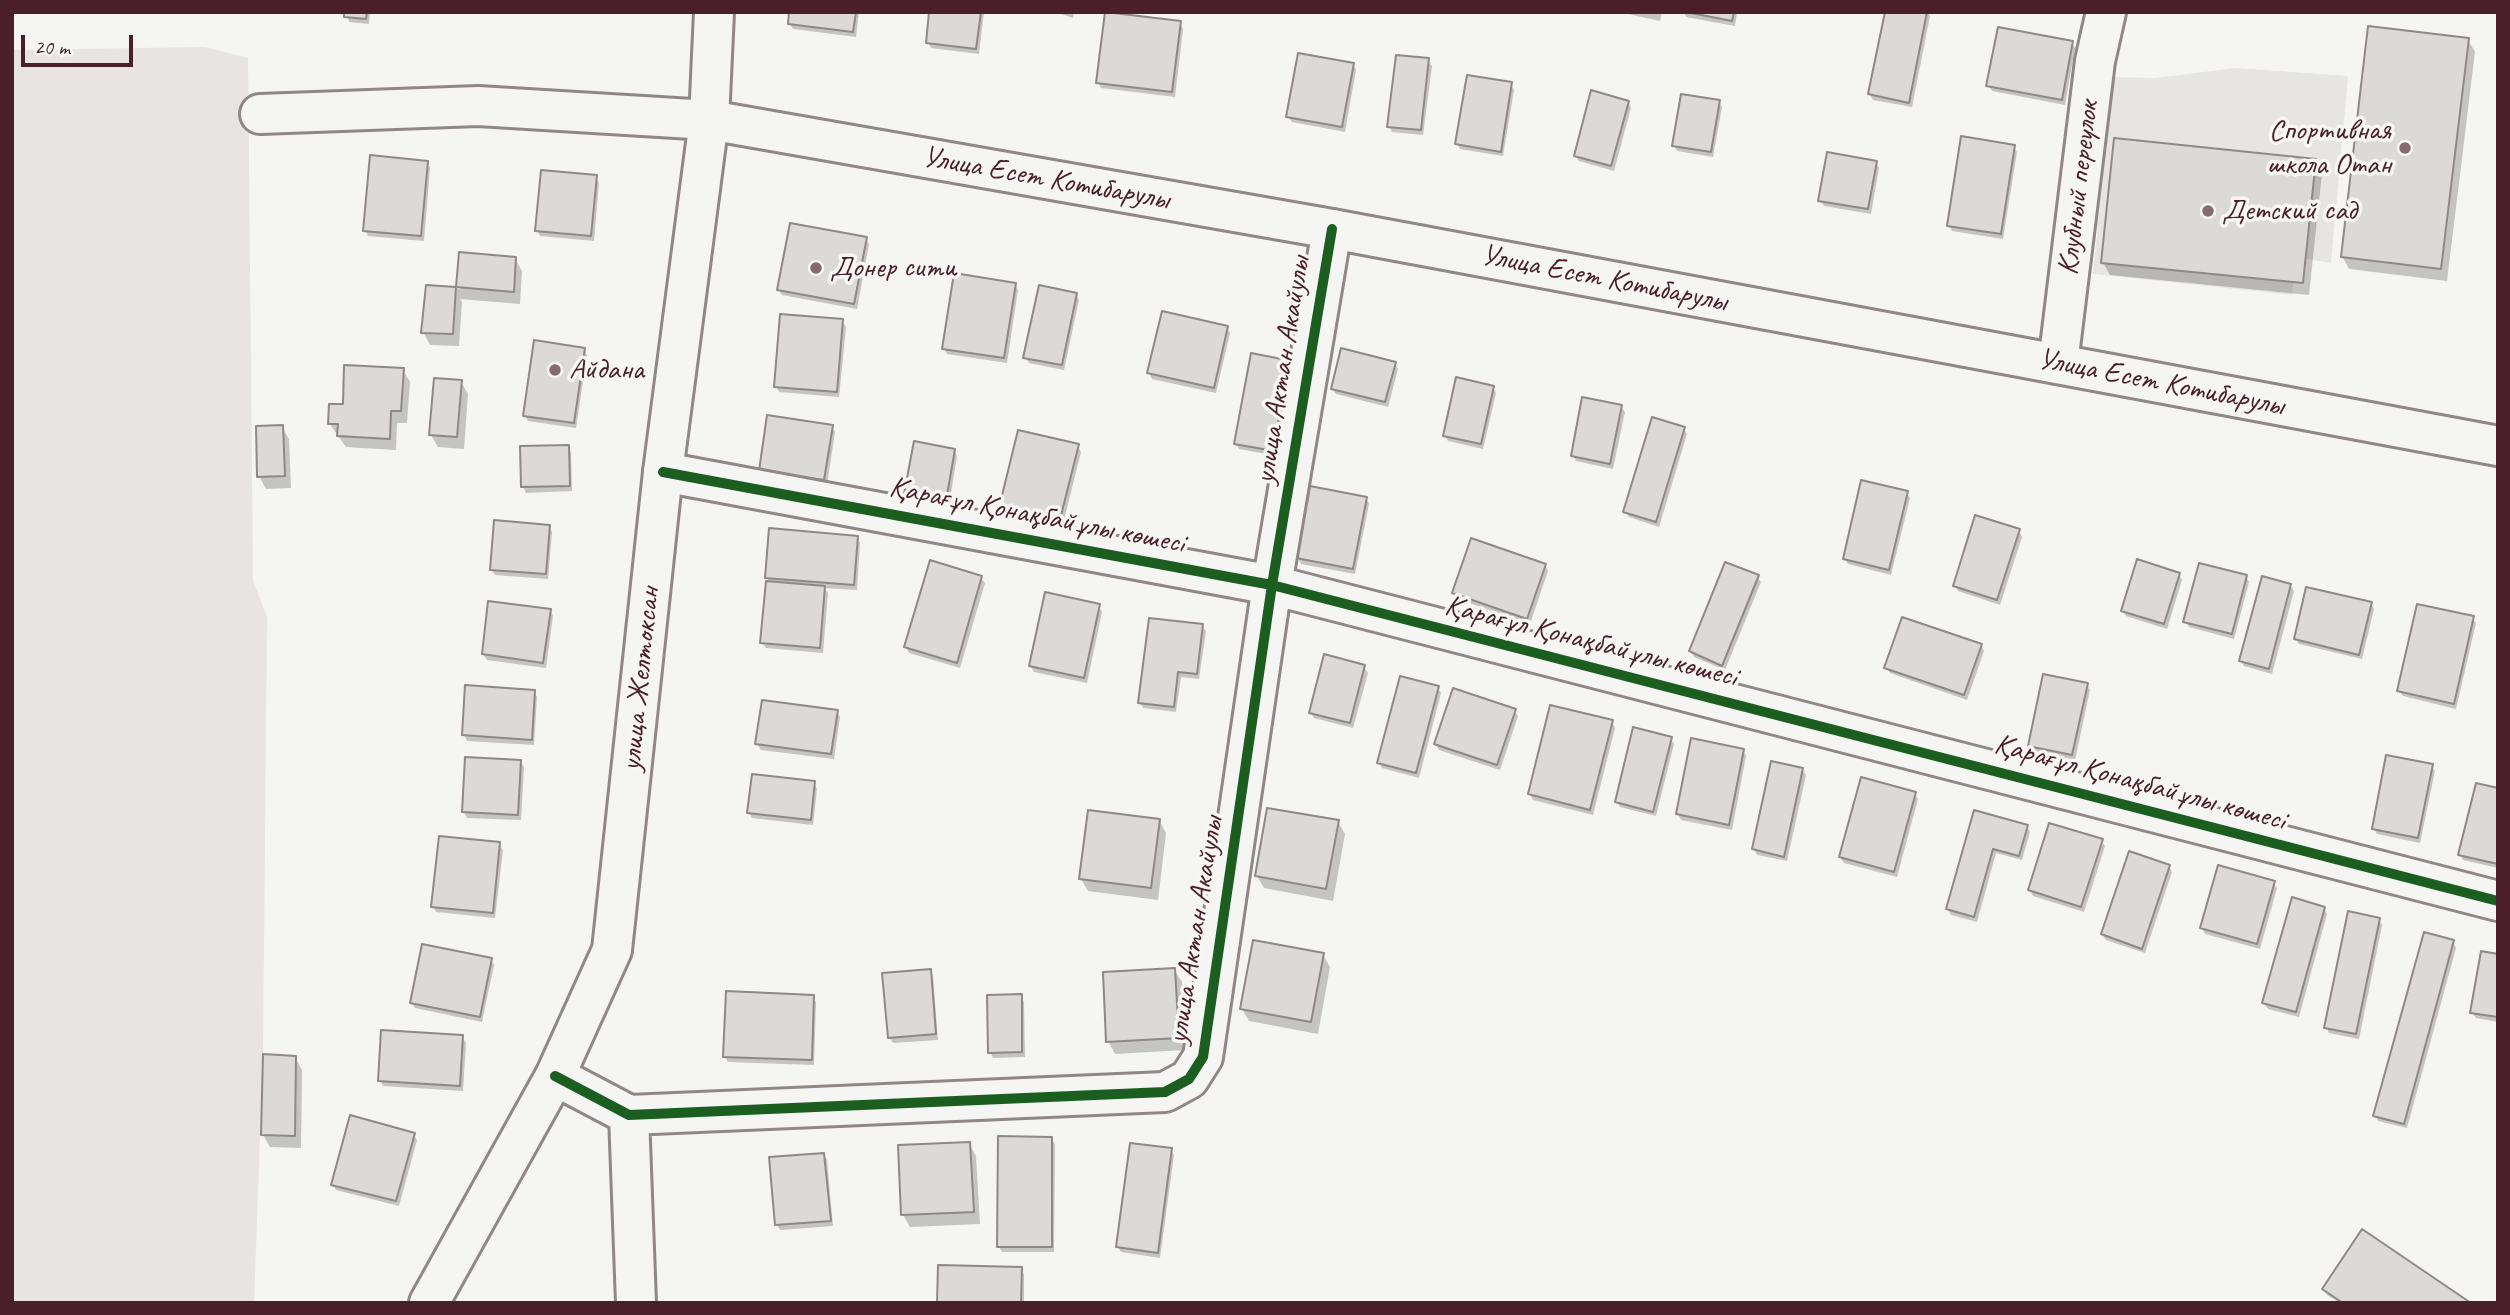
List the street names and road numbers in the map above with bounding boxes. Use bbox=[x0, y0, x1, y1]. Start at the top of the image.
street label: Клубный переулок bbox=[2050, 99, 2108, 277]
street label: Улица Есет Котибарулы bbox=[920, 140, 1172, 218]
street label: Улица Есет Котибарулы bbox=[1478, 237, 1730, 321]
street label: улица Актан Акайулы bbox=[1247, 254, 1319, 486]
street label: Улица Есет Котибарулы bbox=[2035, 341, 2287, 425]
street label: Қарағұл Қонақбайұлы көшесі bbox=[886, 470, 1188, 562]
street label: улица Желтоксан bbox=[613, 585, 669, 773]
street label: Қарағұл Қонақбайұлы көшесі bbox=[1441, 588, 1741, 696]
street label: Қарағұл Қонақбайұлы көшесі bbox=[1990, 727, 2290, 839]
street label: улица Актан Акайулы bbox=[1160, 814, 1232, 1046]

